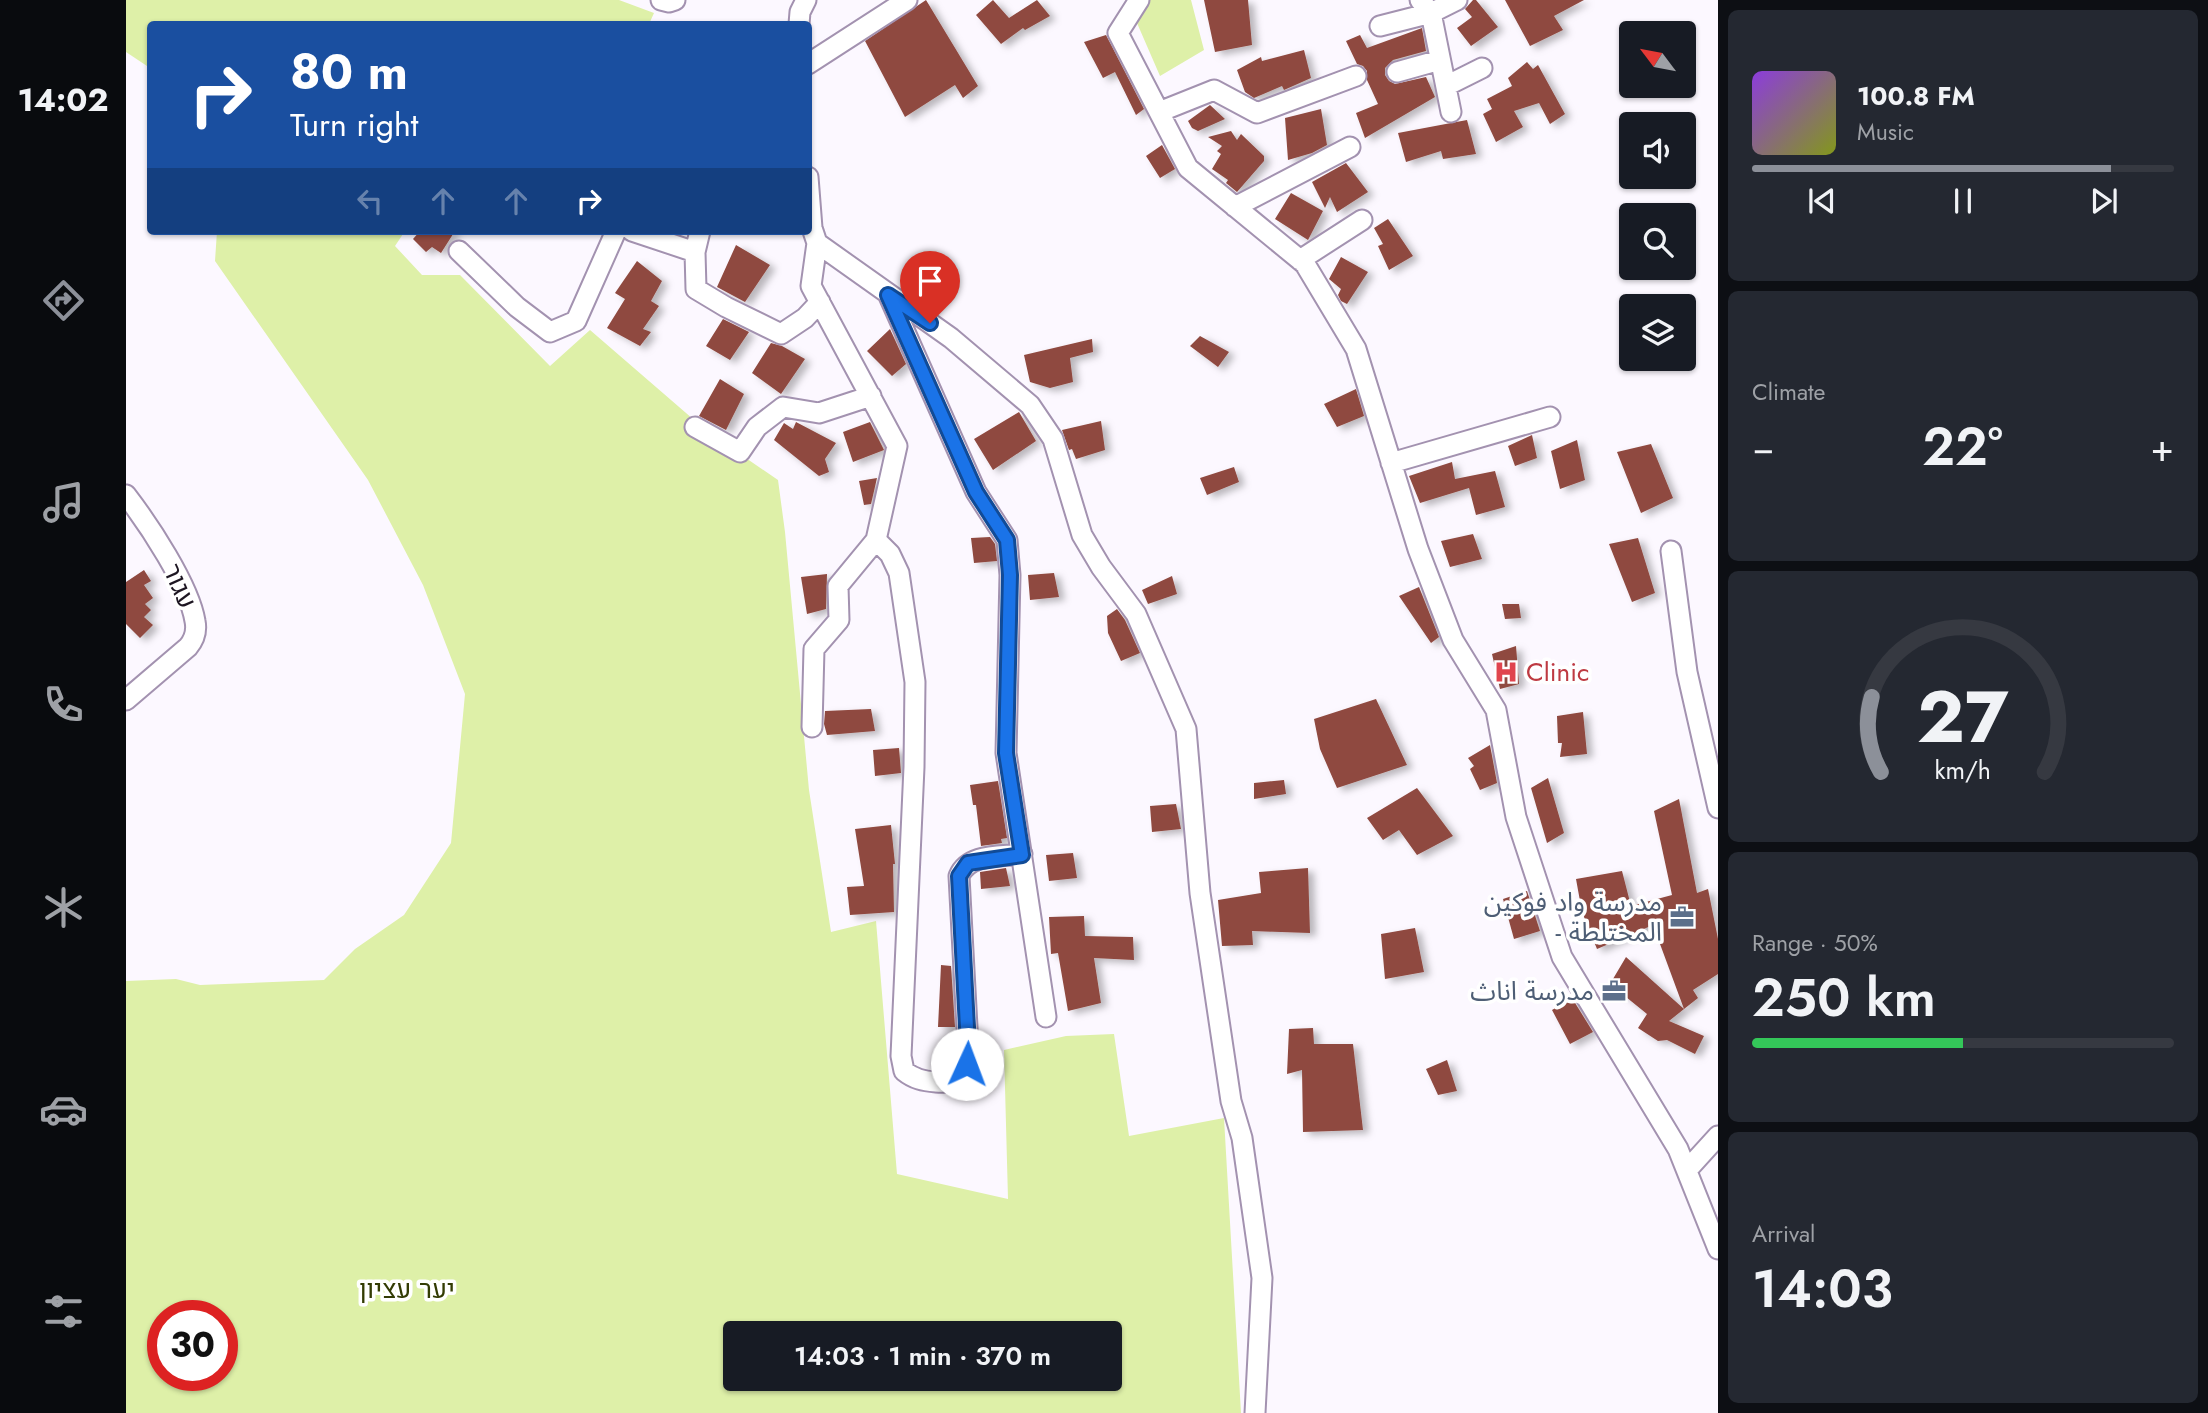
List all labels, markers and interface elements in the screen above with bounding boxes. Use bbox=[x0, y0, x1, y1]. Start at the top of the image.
north arrow bbox=[1619, 21, 1696, 98]
map controls bbox=[1619, 21, 1696, 371]
text: 80 m bbox=[290, 37, 408, 107]
icon: right bbox=[175, 49, 266, 140]
text: 14:02 bbox=[17, 77, 109, 123]
text: 100.8 FM bbox=[1857, 77, 1975, 115]
text: Turn right bbox=[290, 102, 419, 148]
button: sound bbox=[1619, 112, 1696, 189]
text: Music bbox=[1857, 115, 1914, 149]
icon: left bbox=[351, 182, 389, 220]
icon: ahead bbox=[424, 182, 462, 220]
icon: ahead bbox=[497, 182, 535, 220]
icon: right bbox=[570, 182, 608, 220]
icon: previous bbox=[1803, 182, 1841, 220]
icon: pause bbox=[1944, 182, 1982, 220]
icon: next bbox=[2085, 182, 2123, 220]
button: search bbox=[1619, 203, 1696, 280]
pin bbox=[900, 251, 960, 323]
icon: arrive bbox=[911, 262, 949, 300]
icon: directions bbox=[39, 276, 88, 325]
button: layers bbox=[1619, 294, 1696, 371]
text: Climate bbox=[1752, 375, 1825, 409]
text: 22° bbox=[1922, 409, 2003, 485]
text: − bbox=[1752, 420, 1774, 475]
text: + bbox=[2151, 420, 2174, 475]
icon: music bbox=[39, 478, 88, 527]
street label: עגור bbox=[153, 557, 207, 615]
place label: Clinic bbox=[1526, 653, 1589, 691]
hospital icon: Clinic bbox=[1492, 658, 1520, 686]
text: 27 bbox=[1917, 665, 2009, 770]
icon: phone bbox=[39, 680, 88, 729]
text: km/h bbox=[1935, 752, 1991, 788]
icon: climate bbox=[39, 883, 88, 932]
place label: مدرسة واد فوكين - المختلطة bbox=[1484, 883, 1662, 951]
office icon: مدرسة واد فوكين - المختلطة bbox=[1668, 903, 1696, 931]
text: Range · 50% bbox=[1752, 926, 1878, 960]
text: 250 km bbox=[1752, 960, 1936, 1036]
place label: مدرسة اناث bbox=[1470, 972, 1594, 1010]
office icon: مدرسة اناث bbox=[1600, 977, 1628, 1005]
position arrow bbox=[930, 1027, 1004, 1101]
icon: car bbox=[39, 1085, 88, 1134]
text: Arrival bbox=[1752, 1217, 1815, 1251]
text: 14:03 bbox=[1752, 1251, 1893, 1327]
park label: יער עציון bbox=[359, 1270, 455, 1308]
icon: filters bbox=[39, 1287, 88, 1336]
speed limit sign: 30 bbox=[147, 1300, 238, 1391]
text: 14:03 · 1 min · 370 m bbox=[794, 1337, 1051, 1375]

